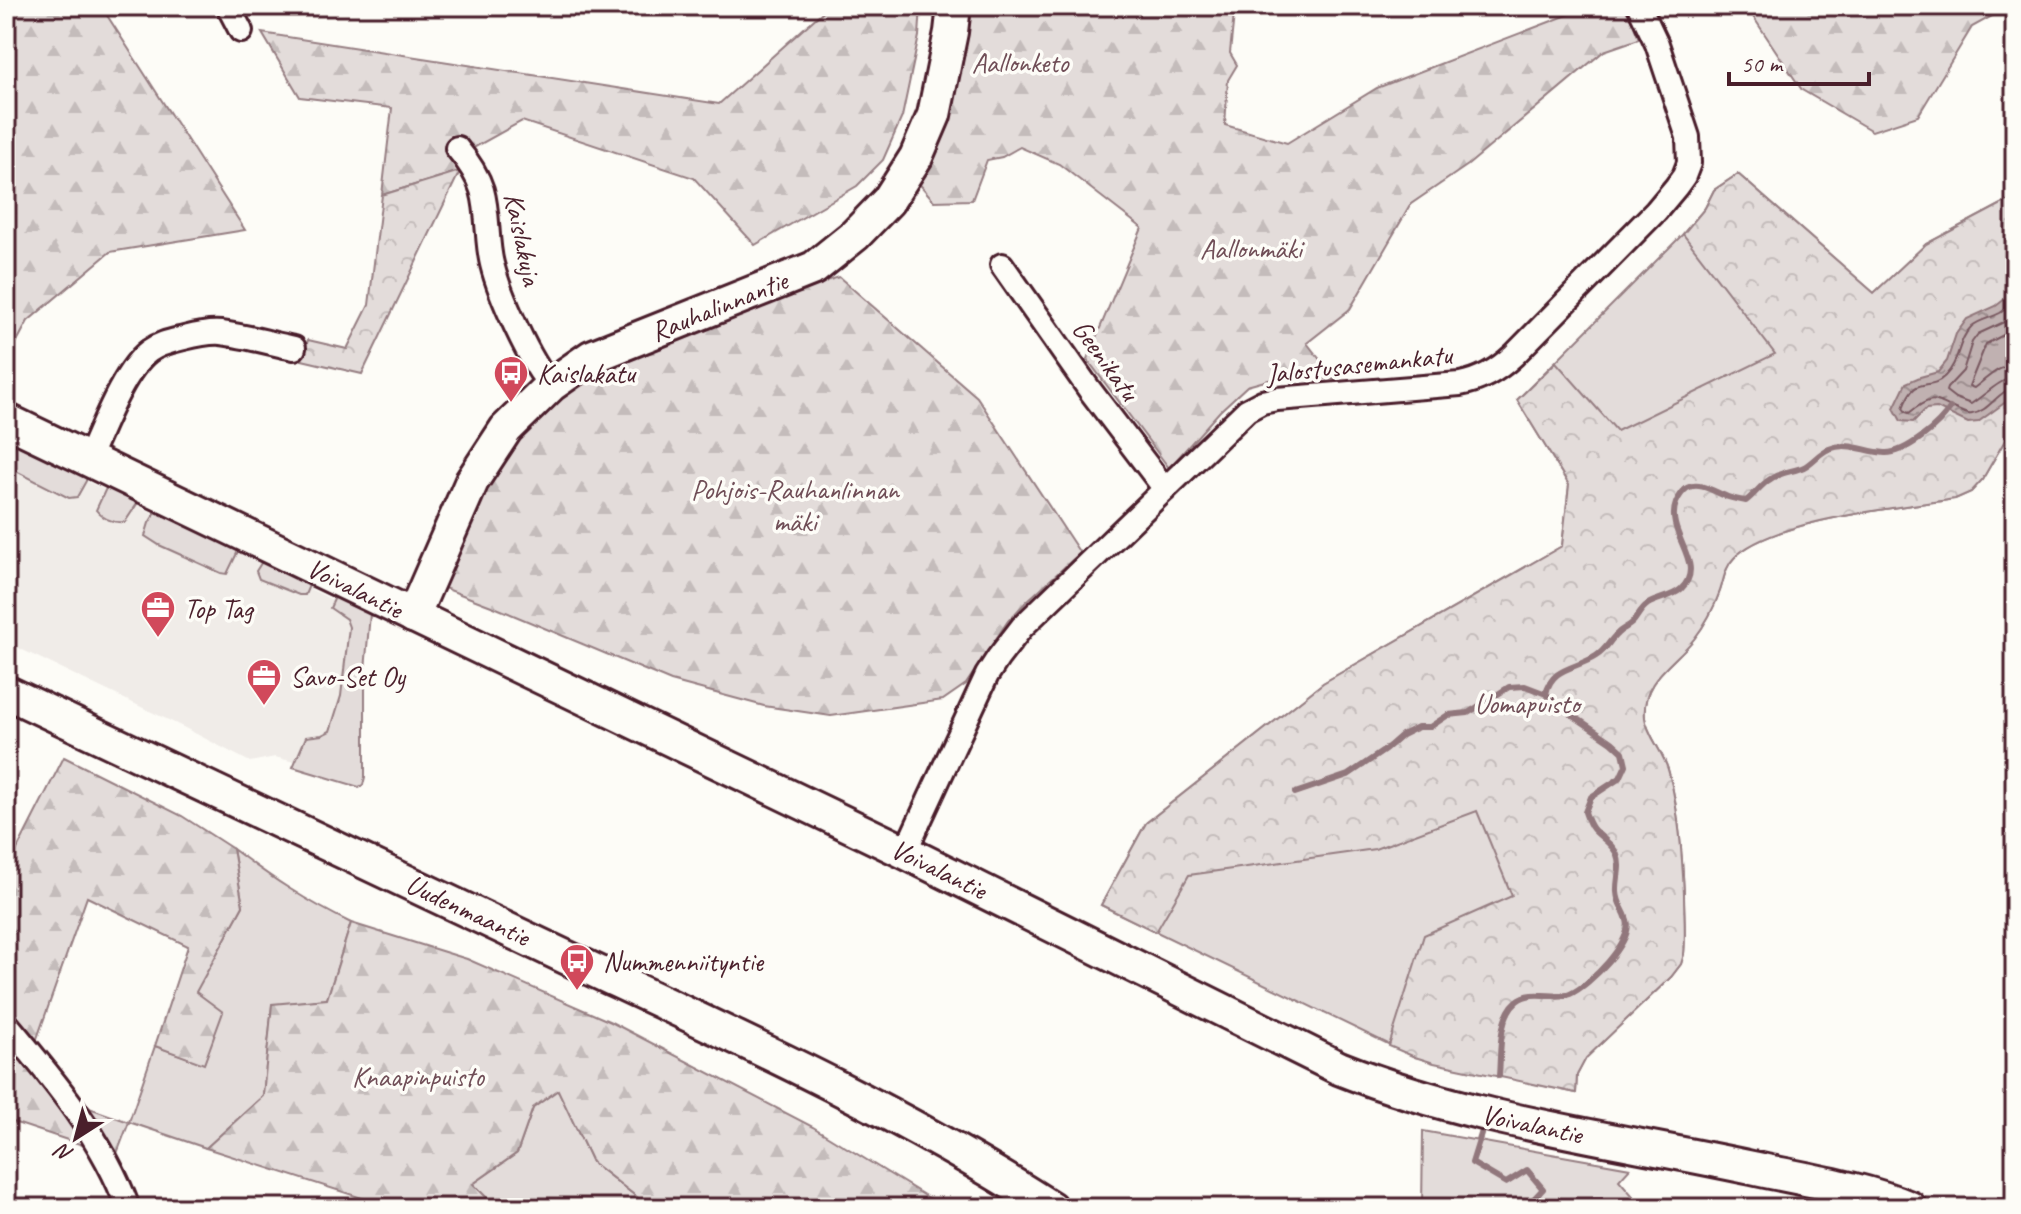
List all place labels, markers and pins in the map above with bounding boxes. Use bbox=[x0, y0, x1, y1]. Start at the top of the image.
bus stop icon: Kaislakatu bbox=[492, 354, 530, 404]
place label: Kaislakatu bbox=[537, 356, 637, 391]
office icon: Top Tag bbox=[139, 589, 177, 639]
place label: Top Tag bbox=[184, 591, 255, 626]
office icon: Savo-Set Oy bbox=[245, 657, 283, 707]
place label: Savo-Set Oy bbox=[290, 659, 407, 694]
bus stop icon: Nummenniityntie bbox=[558, 942, 596, 992]
place label: Nummenniityntie bbox=[603, 944, 765, 979]

